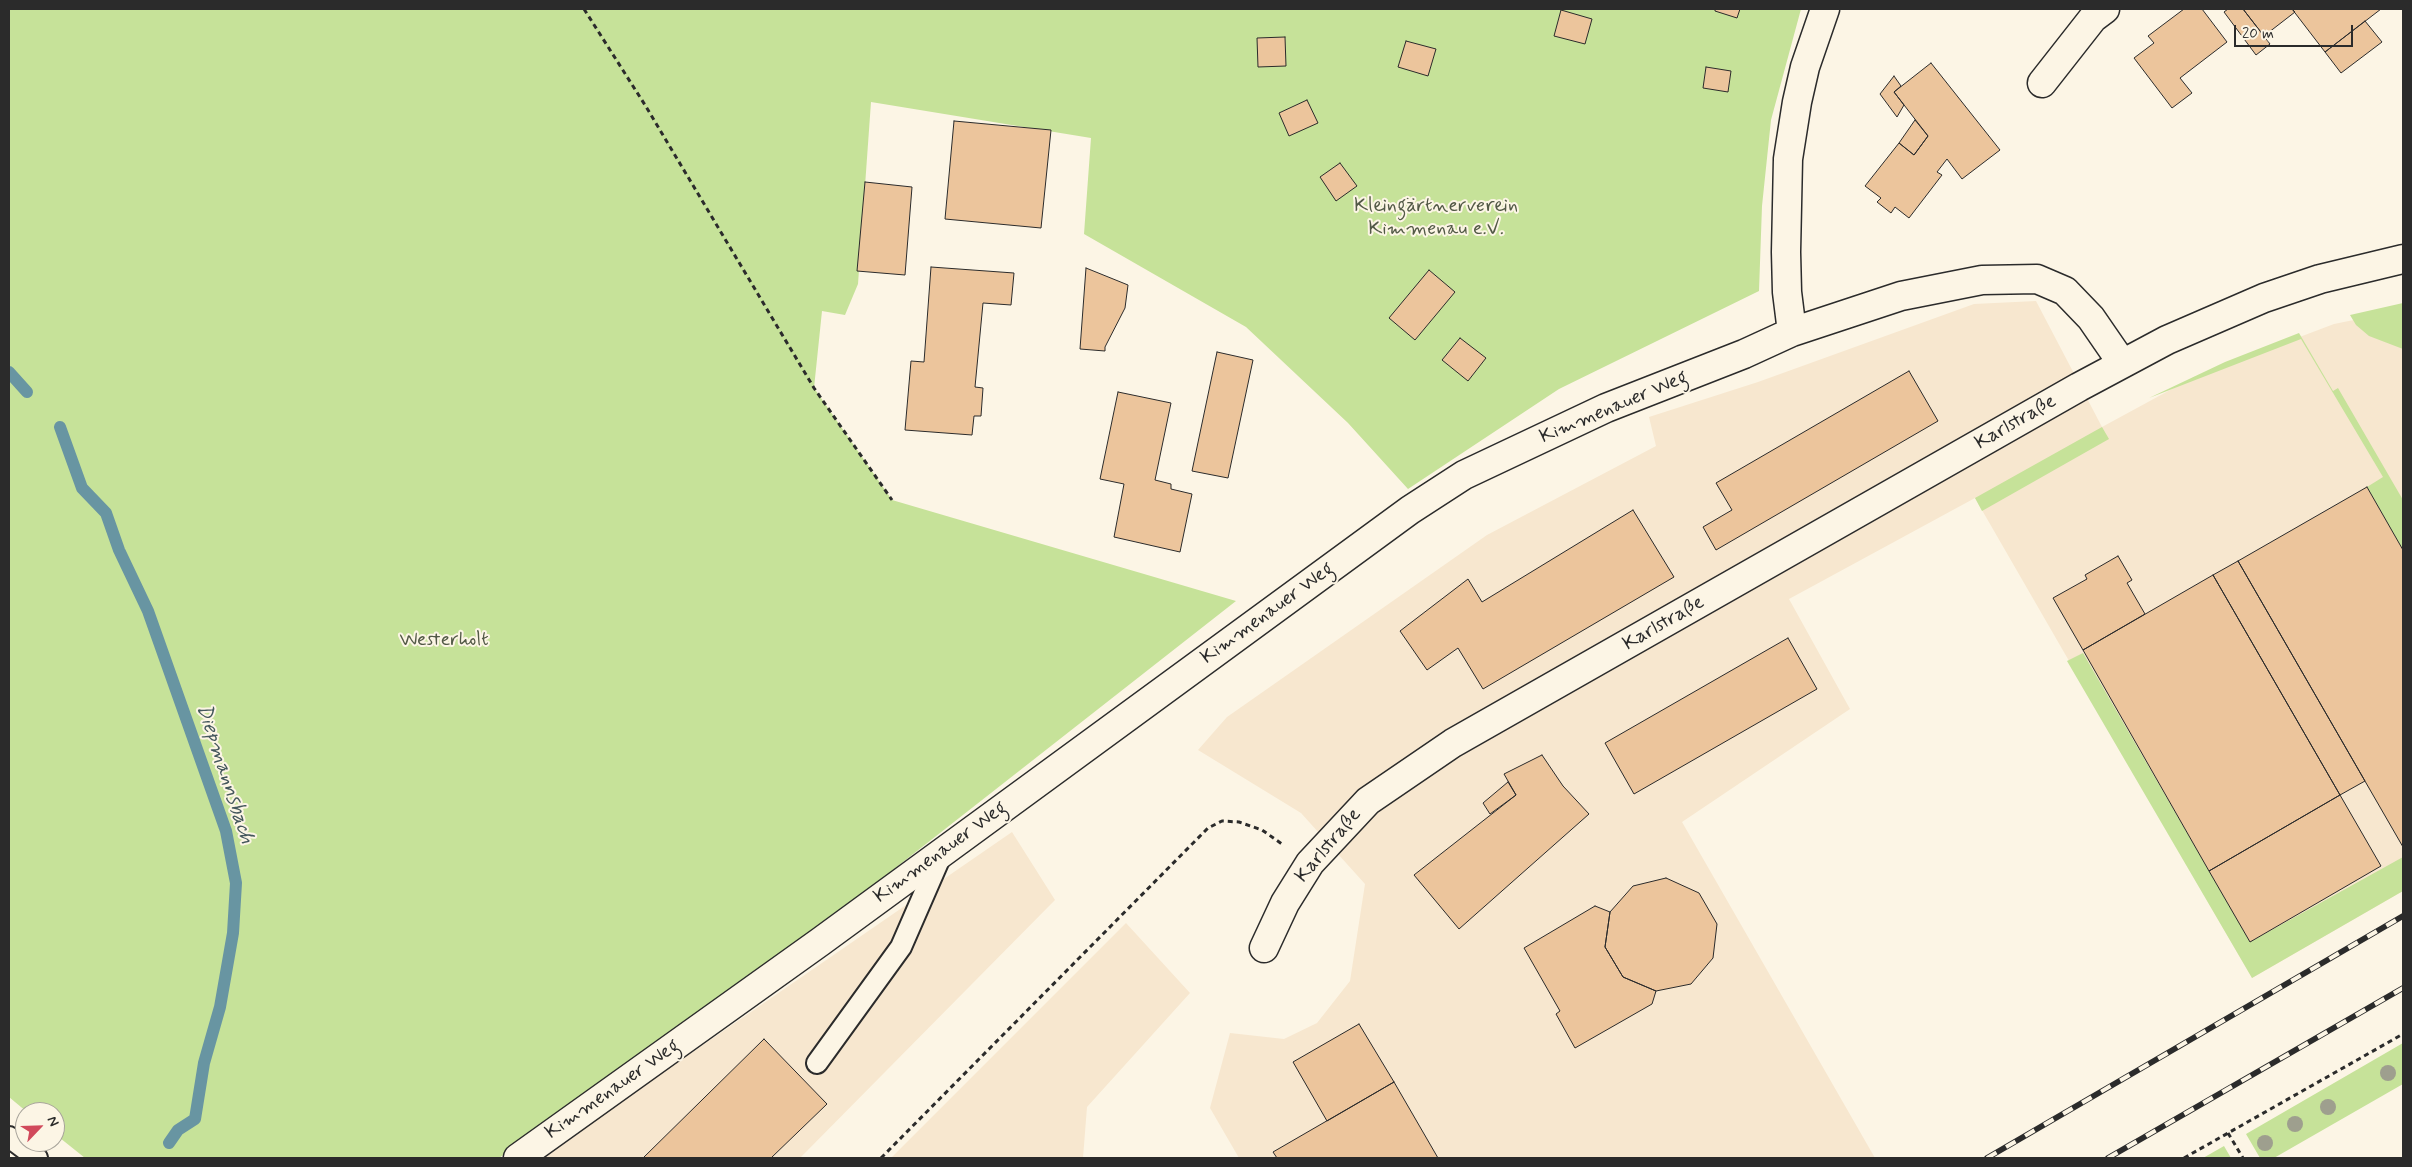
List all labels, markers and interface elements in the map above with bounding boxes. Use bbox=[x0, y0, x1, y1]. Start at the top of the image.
scale bar bbox=[2237, 15, 2356, 47]
text: 20 m bbox=[2242, 24, 2274, 44]
park label: Kleingärtnerverein Kimmenau e.V. bbox=[1354, 195, 1518, 242]
street label: Kimmenauer Weg bbox=[1536, 366, 1692, 450]
street label: Karlstraße bbox=[1971, 390, 2061, 456]
street label: Kimmenauer Weg bbox=[1197, 558, 1339, 670]
street label: Karlstraße bbox=[1619, 591, 1709, 657]
park label: Westerholt bbox=[399, 629, 489, 653]
water label: Diepmannsbach bbox=[190, 701, 258, 847]
street label: Kimmenauer Weg bbox=[870, 797, 1012, 909]
street label: Karlstraße bbox=[1291, 804, 1367, 888]
street label: Kimmenauer Weg bbox=[541, 1035, 685, 1145]
north arrow bbox=[15, 1102, 65, 1152]
text: N bbox=[43, 1113, 63, 1129]

